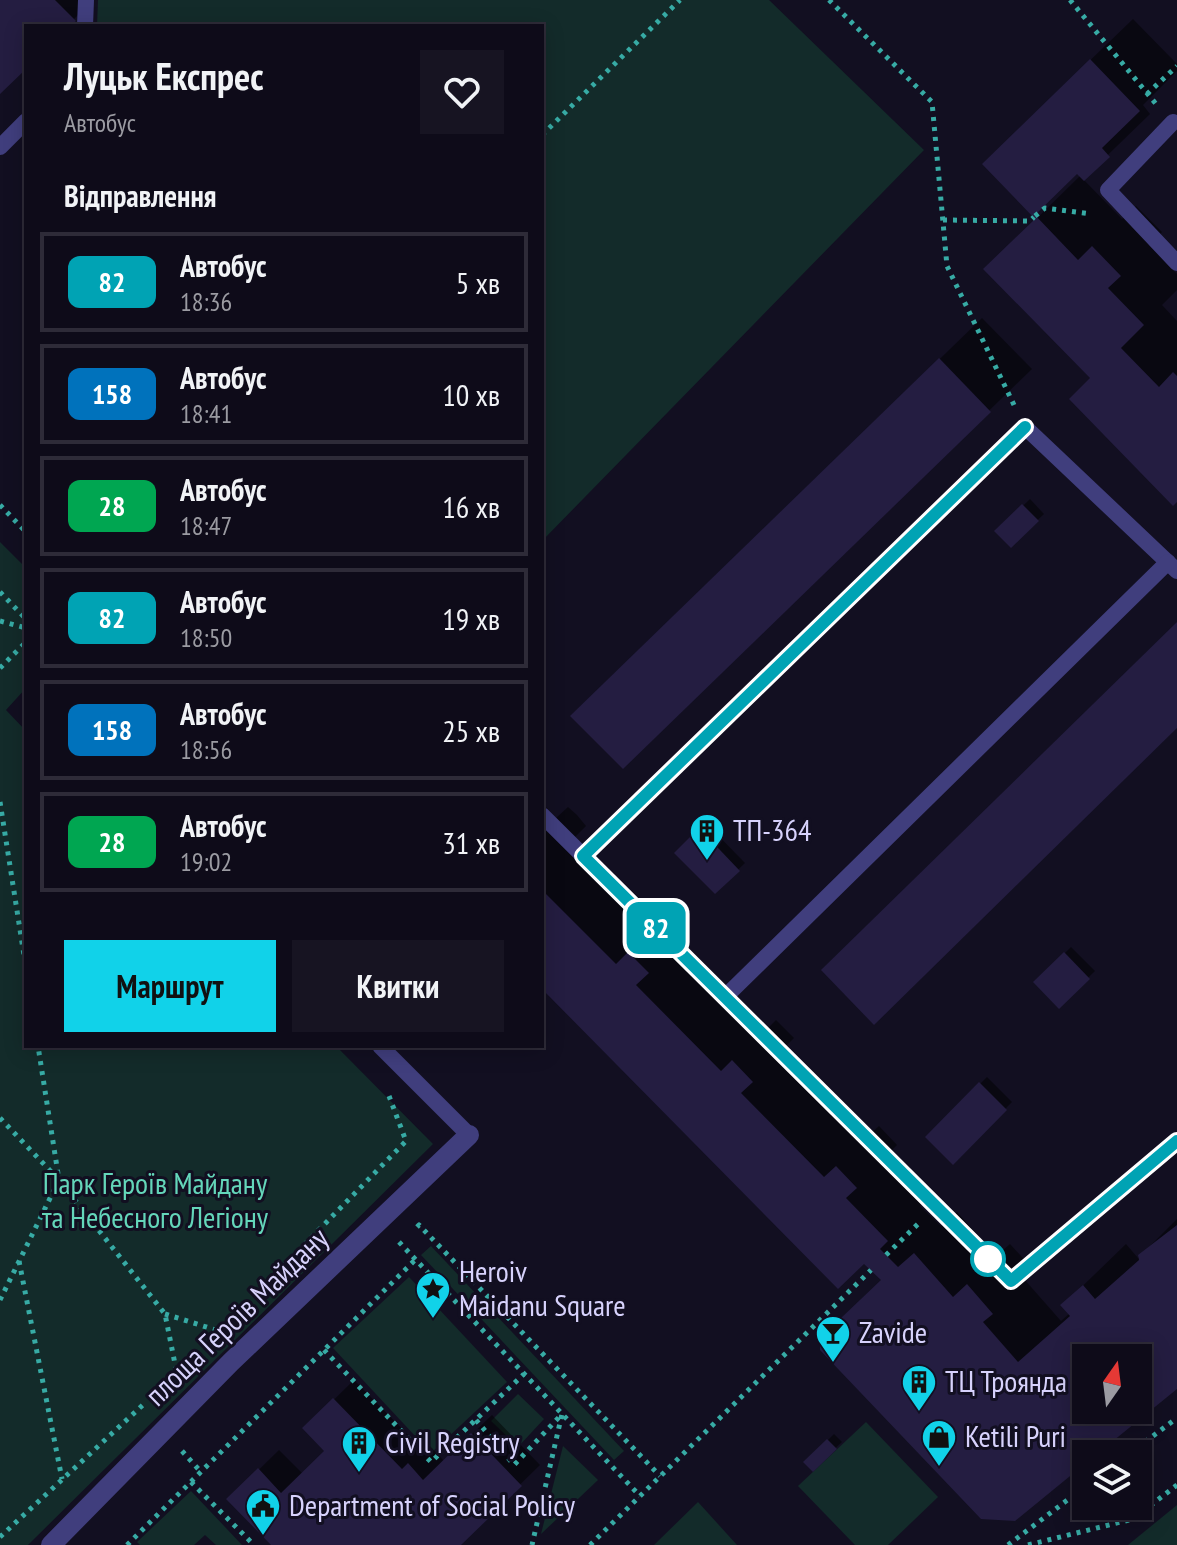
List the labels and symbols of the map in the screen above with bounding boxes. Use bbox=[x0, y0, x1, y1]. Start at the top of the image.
place label: ТП-364 bbox=[733, 810, 811, 849]
building icon: ТП-364 bbox=[688, 812, 726, 862]
line badge: 82 bbox=[620, 902, 692, 954]
park label: Парк Героїв Майдану та Небесного Легіону bbox=[42, 1163, 269, 1236]
street label: площа Героїв Майдану bbox=[136, 1218, 336, 1413]
unlabelled marker bbox=[971, 1242, 1005, 1276]
place label: Heroiv Maidanu Square bbox=[459, 1251, 626, 1324]
place icon: Heroiv Maidanu Square bbox=[414, 1270, 452, 1320]
place label: Zavide bbox=[859, 1312, 927, 1351]
bar icon: Zavide bbox=[814, 1314, 852, 1364]
north arrow bbox=[1072, 1344, 1152, 1424]
place label: ТЦ Троянда bbox=[945, 1361, 1067, 1400]
building icon: ТЦ Троянда bbox=[900, 1363, 938, 1413]
place label: Ketili Puri bbox=[965, 1416, 1066, 1455]
shop icon: Ketili Puri bbox=[920, 1418, 958, 1468]
place label: Civil Registry bbox=[385, 1422, 520, 1461]
building icon: Civil Registry bbox=[340, 1424, 378, 1474]
place label: Department of Social Policy bbox=[289, 1485, 576, 1524]
public building icon: Department of Social Policy bbox=[244, 1487, 282, 1537]

